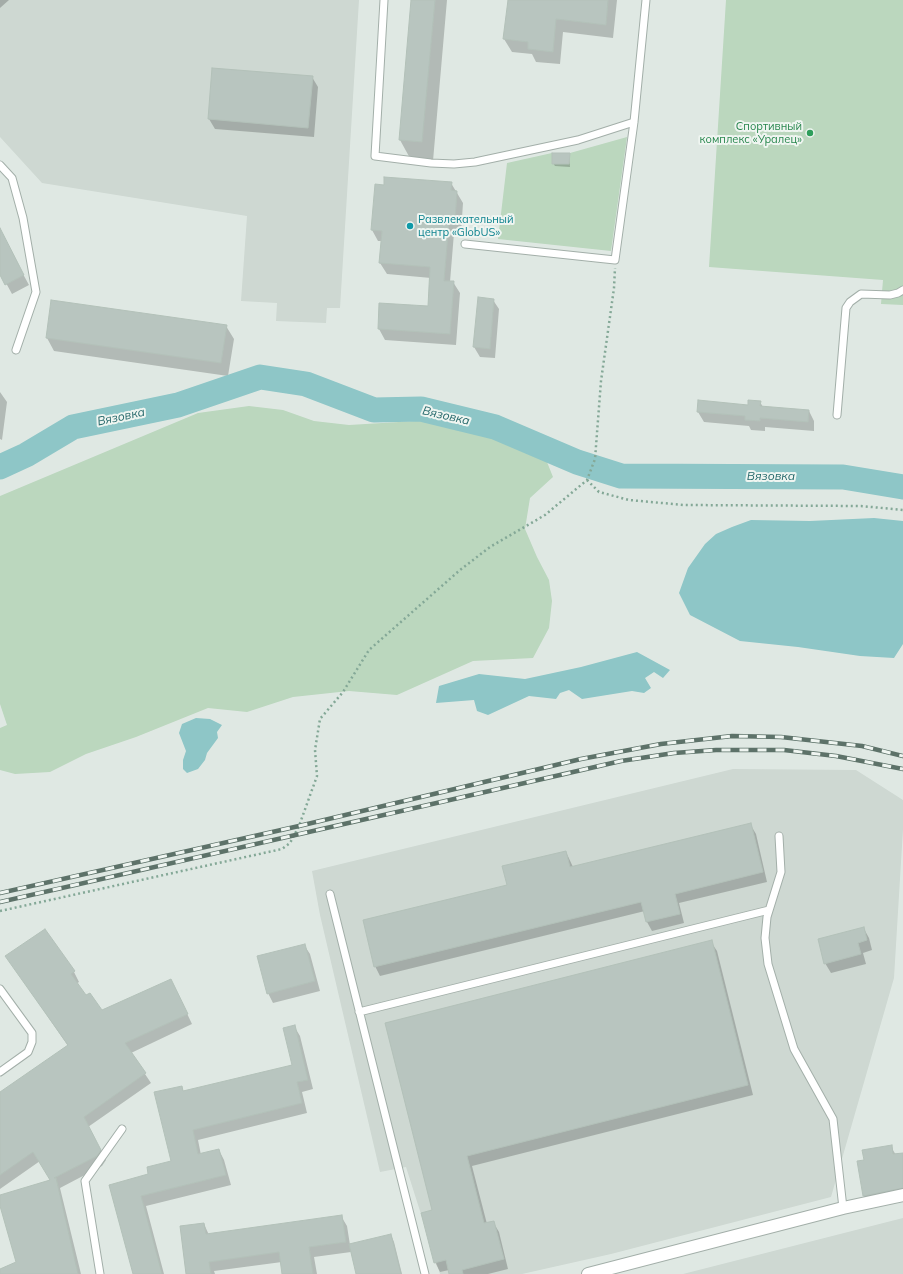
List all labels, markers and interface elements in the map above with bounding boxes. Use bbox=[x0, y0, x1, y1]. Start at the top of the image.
place label: Спортивный комплекс «Уралец» bbox=[700, 120, 802, 146]
marker: Спортивный комплекс «Уралец» bbox=[805, 128, 815, 138]
place label: Развлекательный центр «GlobUS» bbox=[418, 213, 514, 239]
marker: Развлекательный центр «GlobUS» bbox=[405, 221, 415, 231]
water label: Вязовка bbox=[421, 404, 471, 428]
water label: Вязовка bbox=[96, 405, 146, 429]
water label: Вязовка bbox=[747, 469, 795, 483]

